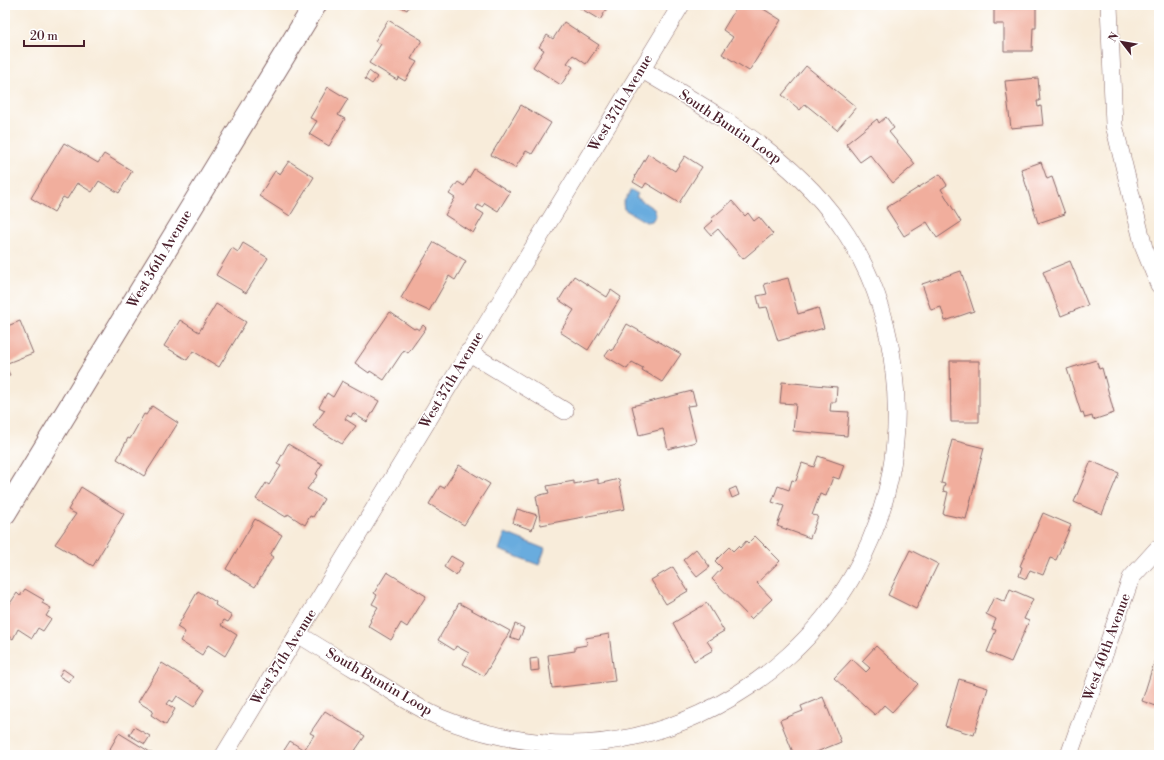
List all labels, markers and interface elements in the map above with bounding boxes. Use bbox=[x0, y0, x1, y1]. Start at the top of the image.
scale bar bbox=[24, 22, 84, 48]
north arrow bbox=[1102, 22, 1142, 62]
text: 20 m bbox=[30, 29, 58, 44]
text: N bbox=[1106, 30, 1123, 45]
street label: West 37th Avenue bbox=[584, 51, 657, 156]
street label: South Buntin Loop bbox=[675, 86, 785, 168]
street label: West 36th Avenue bbox=[123, 207, 196, 312]
street label: West 37th Avenue bbox=[415, 328, 488, 433]
street label: West 40th Avenue bbox=[1079, 591, 1135, 704]
street label: West 37th Avenue bbox=[247, 606, 321, 709]
street label: South Buntin Loop bbox=[322, 644, 436, 720]

